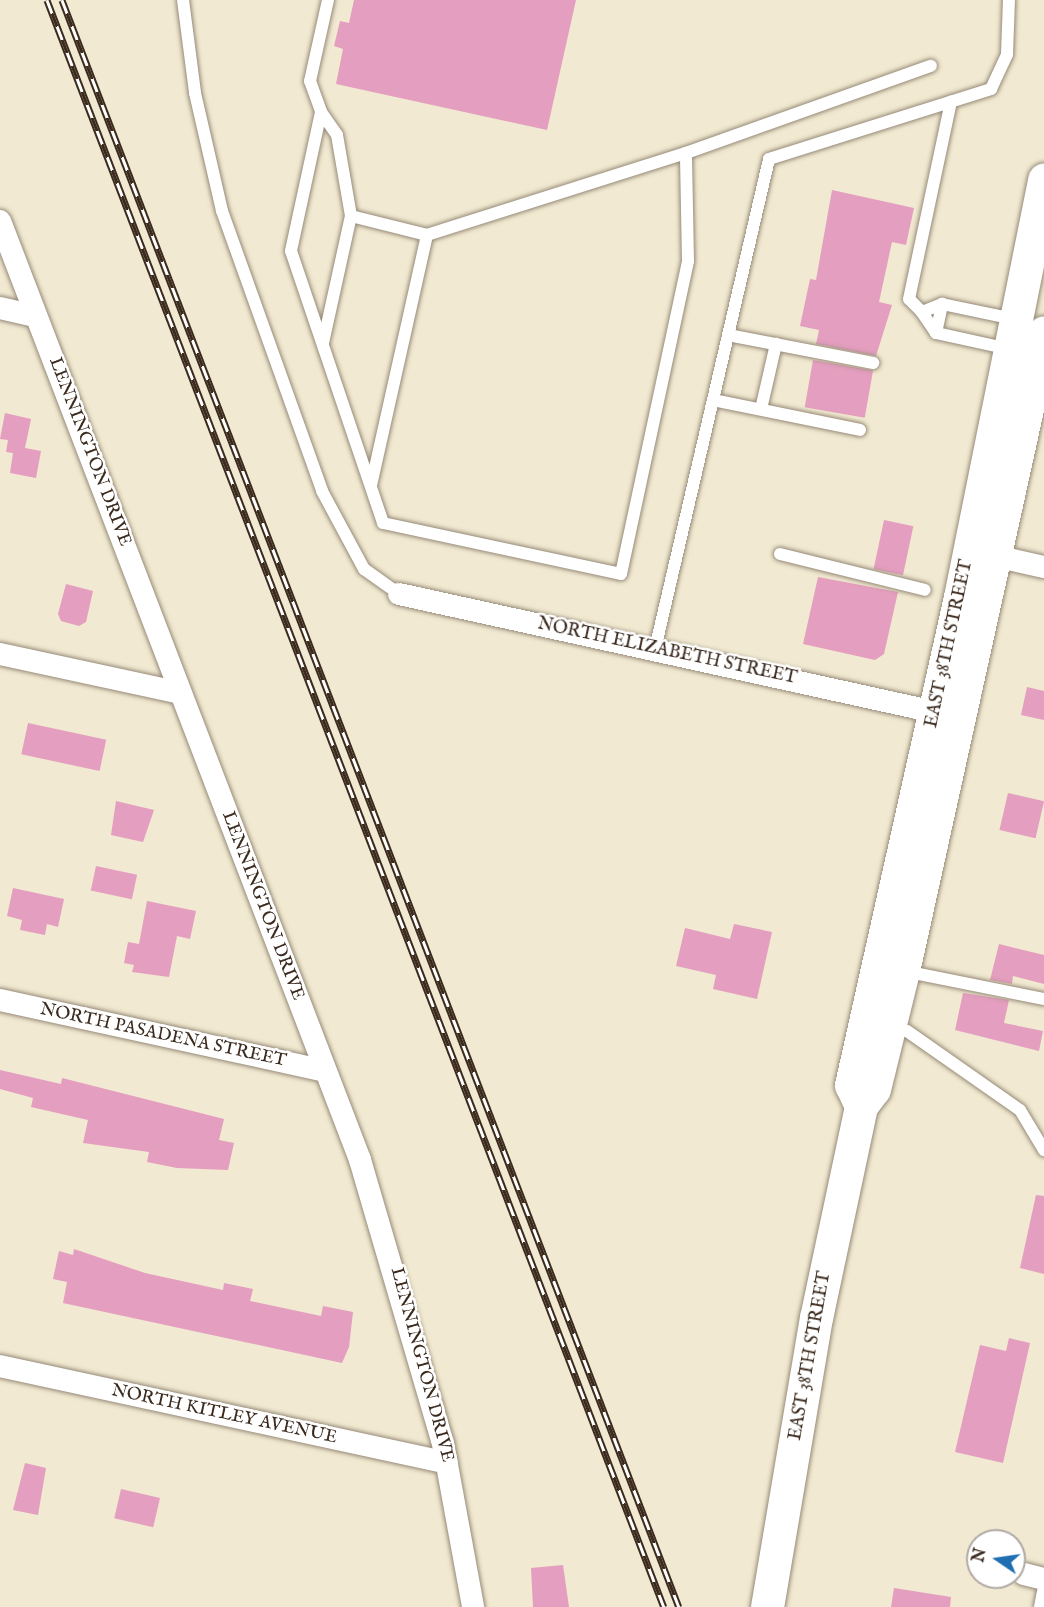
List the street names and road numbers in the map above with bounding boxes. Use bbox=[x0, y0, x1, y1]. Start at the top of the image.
street label: LENNINGTON DRIVE bbox=[43, 354, 135, 550]
street label: EAST 38TH STREET bbox=[922, 558, 978, 730]
street label: NORTH ELIZABETH STREET bbox=[535, 614, 799, 690]
street label: LENNINGTON DRIVE bbox=[216, 808, 308, 1004]
street label: NORTH PASADENA STREET bbox=[38, 999, 288, 1073]
street label: LENNINGTON DRIVE bbox=[385, 1265, 457, 1465]
street label: EAST 38TH STREET bbox=[786, 1270, 836, 1442]
street label: NORTH KITLEY AVENUE bbox=[109, 1381, 339, 1449]

